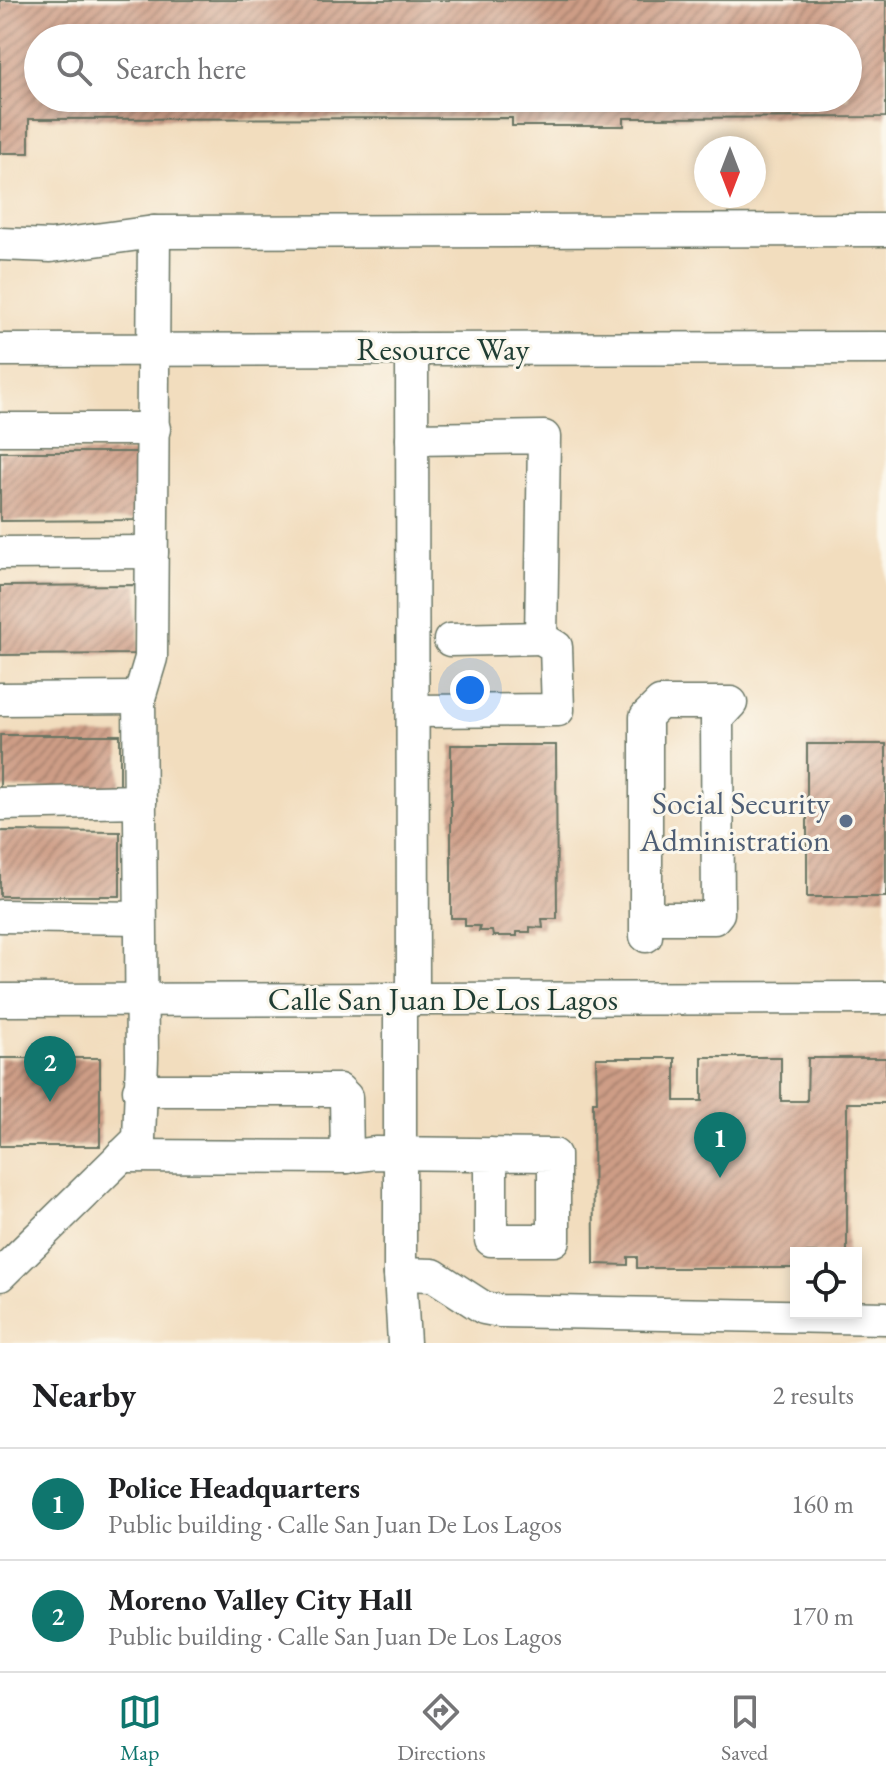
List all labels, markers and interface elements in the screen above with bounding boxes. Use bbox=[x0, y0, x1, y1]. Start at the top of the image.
search box bbox=[24, 24, 862, 112]
icon: search bbox=[52, 46, 96, 90]
text: Search here bbox=[116, 49, 246, 88]
north arrow bbox=[694, 136, 766, 208]
street label: Resource Way bbox=[357, 328, 530, 370]
your location bbox=[450, 670, 490, 710]
place label: Social Security Administration bbox=[639, 782, 831, 861]
marker: Social Security Administration bbox=[837, 812, 855, 830]
street label: Calle San Juan De Los Lagos bbox=[268, 978, 618, 1020]
pin: 2 bbox=[24, 1036, 76, 1102]
pin: 1 bbox=[694, 1112, 746, 1178]
map controls bbox=[790, 1247, 862, 1319]
button: locate bbox=[790, 1247, 862, 1319]
text: Nearby bbox=[32, 1373, 136, 1417]
text: 2 results bbox=[773, 1378, 854, 1412]
text: Police Headquarters bbox=[108, 1468, 360, 1507]
text: 1 bbox=[51, 1487, 65, 1521]
text: 160 m bbox=[791, 1487, 854, 1521]
text: Public building · Calle San Juan De Los Lagos bbox=[108, 1507, 562, 1541]
text: Moreno Valley City Hall bbox=[108, 1580, 413, 1619]
text: 2 bbox=[51, 1599, 65, 1633]
text: 170 m bbox=[791, 1599, 854, 1633]
text: Public building · Calle San Juan De Los Lagos bbox=[108, 1619, 562, 1653]
tab: Map bbox=[118, 1690, 162, 1767]
tab: Directions bbox=[397, 1690, 486, 1767]
tab: Saved bbox=[721, 1690, 768, 1767]

